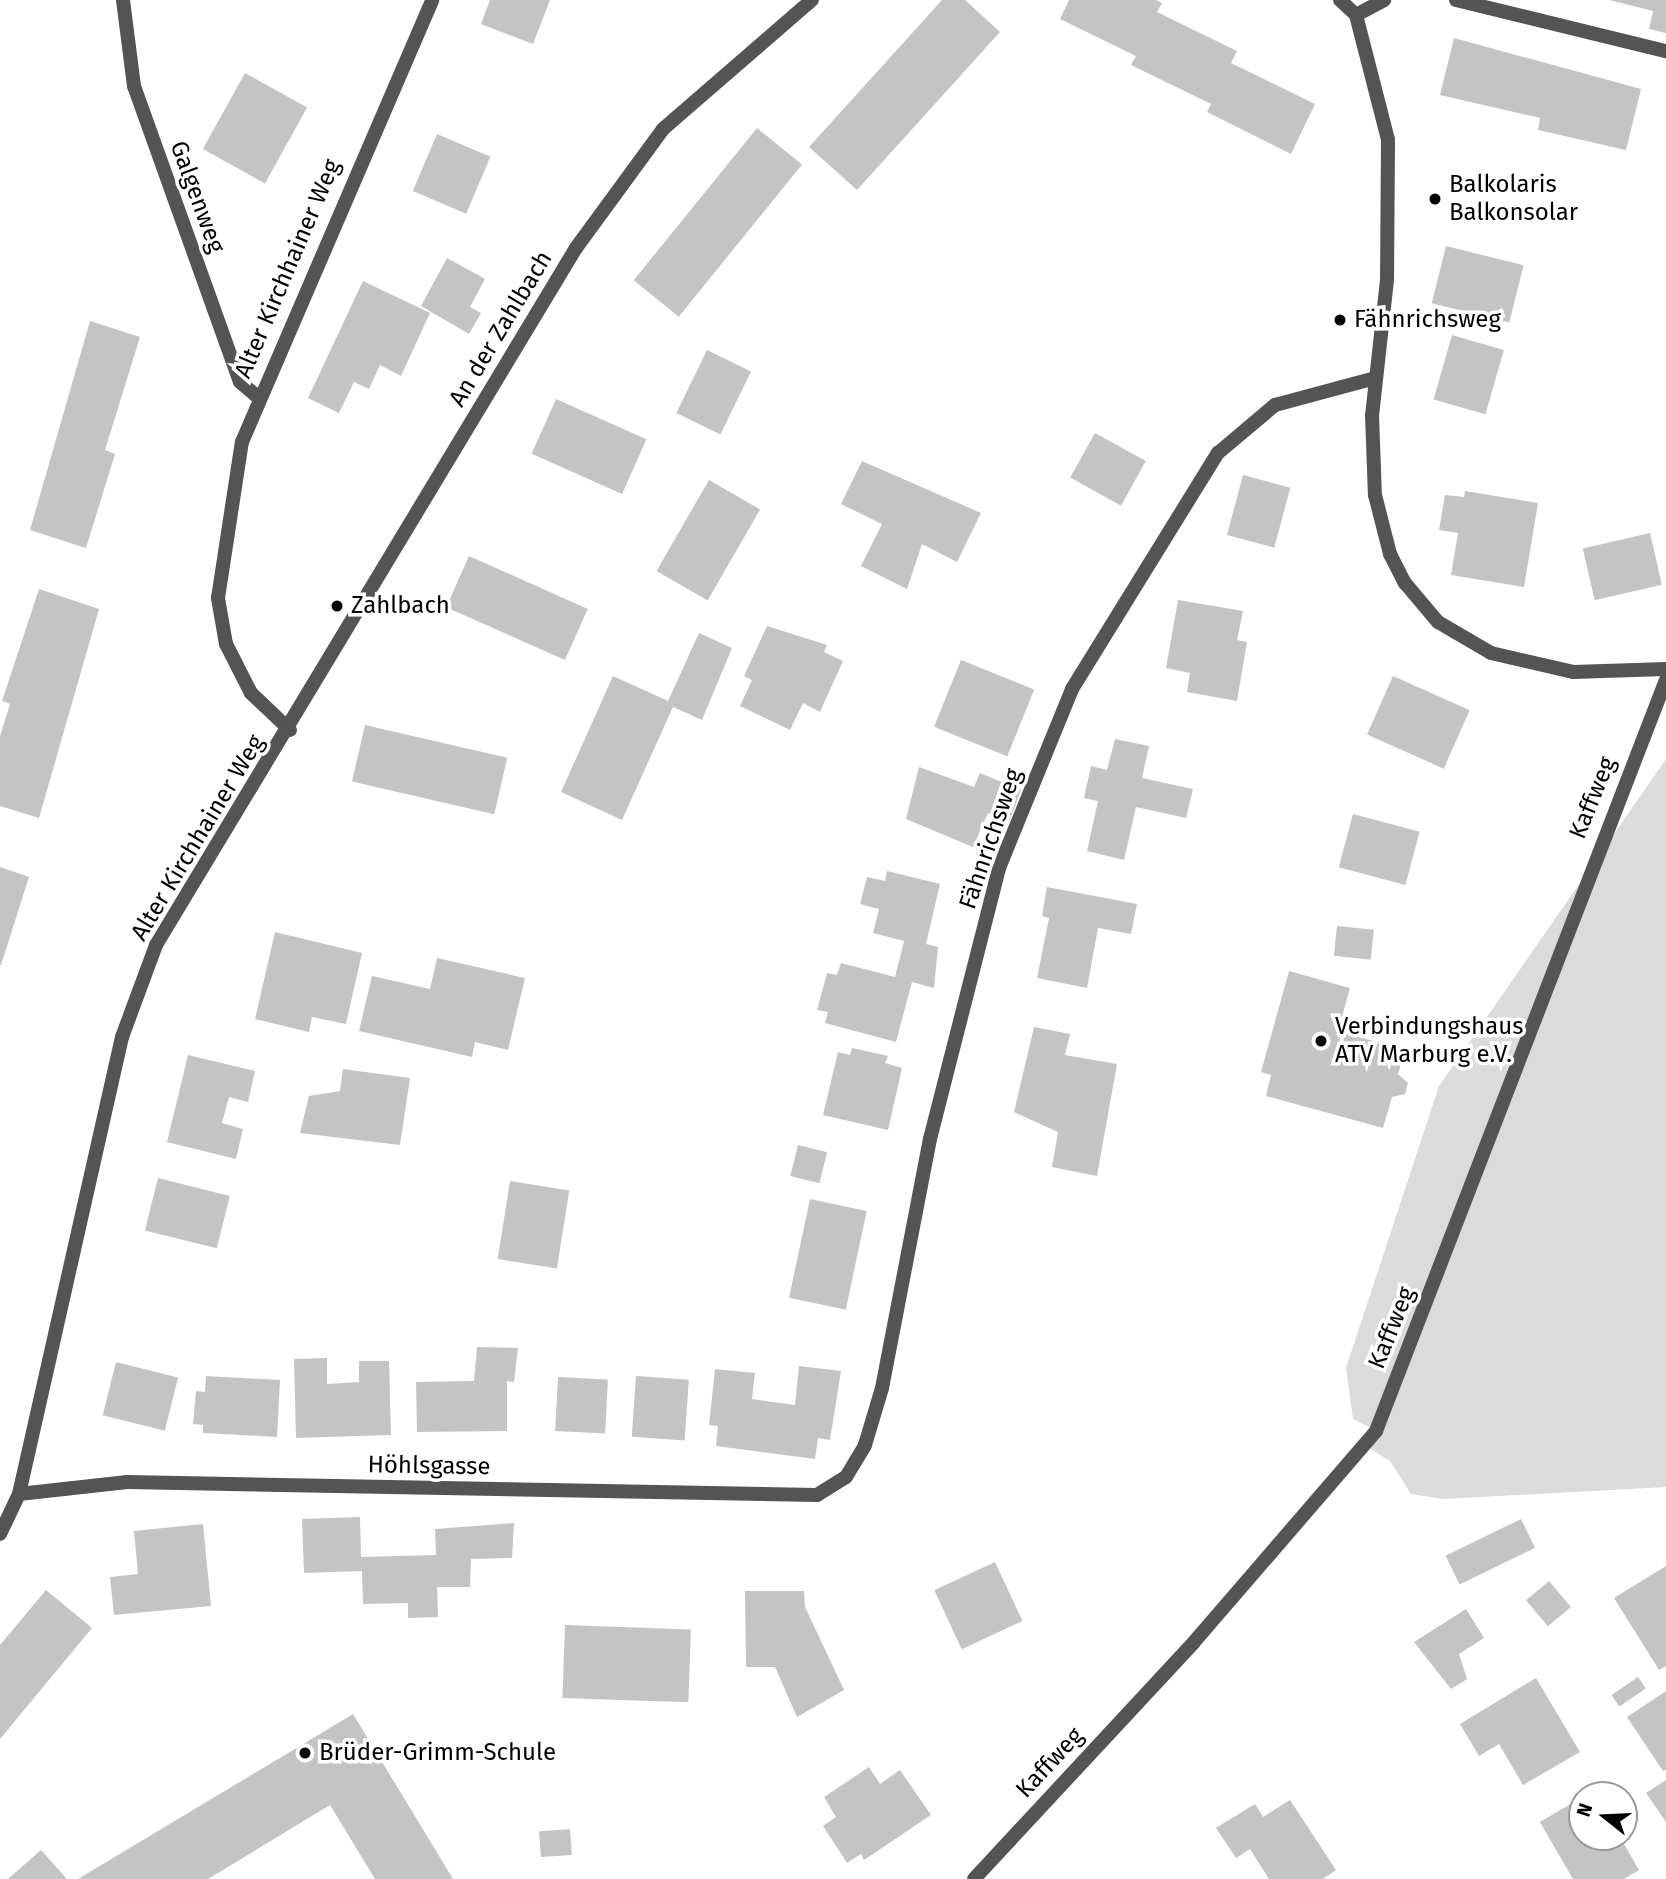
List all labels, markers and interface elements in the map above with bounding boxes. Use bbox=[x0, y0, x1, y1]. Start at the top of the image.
street label: Galgenweg bbox=[163, 137, 231, 257]
street label: Alter Kirchhainer Weg bbox=[229, 155, 347, 383]
place label: Balkolaris Balkonsolar bbox=[1449, 171, 1578, 227]
marker: Balkolaris Balkonsolar bbox=[1427, 191, 1443, 207]
street label: An der Zahlbach bbox=[443, 246, 559, 412]
place label: Fähnrichsweg bbox=[1354, 306, 1501, 334]
marker: Fähnrichsweg bbox=[1332, 312, 1348, 328]
place label: Zahlbach bbox=[351, 592, 450, 620]
marker: Zahlbach bbox=[329, 598, 345, 614]
street label: Alter Kirchhainer Weg bbox=[125, 730, 271, 946]
street label: Kaffweg bbox=[1564, 753, 1622, 843]
street label: Fähnrichsweg bbox=[953, 765, 1029, 913]
place label: Verbindungshaus ATV Marburg e.V. bbox=[1335, 1013, 1523, 1069]
marker: Verbindungshaus ATV Marburg e.V. bbox=[1313, 1033, 1329, 1049]
street label: Kaffweg bbox=[1363, 1283, 1421, 1373]
street label: Höhlsgasse bbox=[367, 1451, 491, 1481]
street label: Kaffweg bbox=[1010, 1722, 1090, 1804]
place label: Brüder-Grimm-Schule bbox=[319, 1739, 556, 1767]
marker: Brüder-Grimm-Schule bbox=[297, 1745, 313, 1761]
north arrow bbox=[1568, 1781, 1638, 1851]
text: N bbox=[1572, 1800, 1597, 1820]

